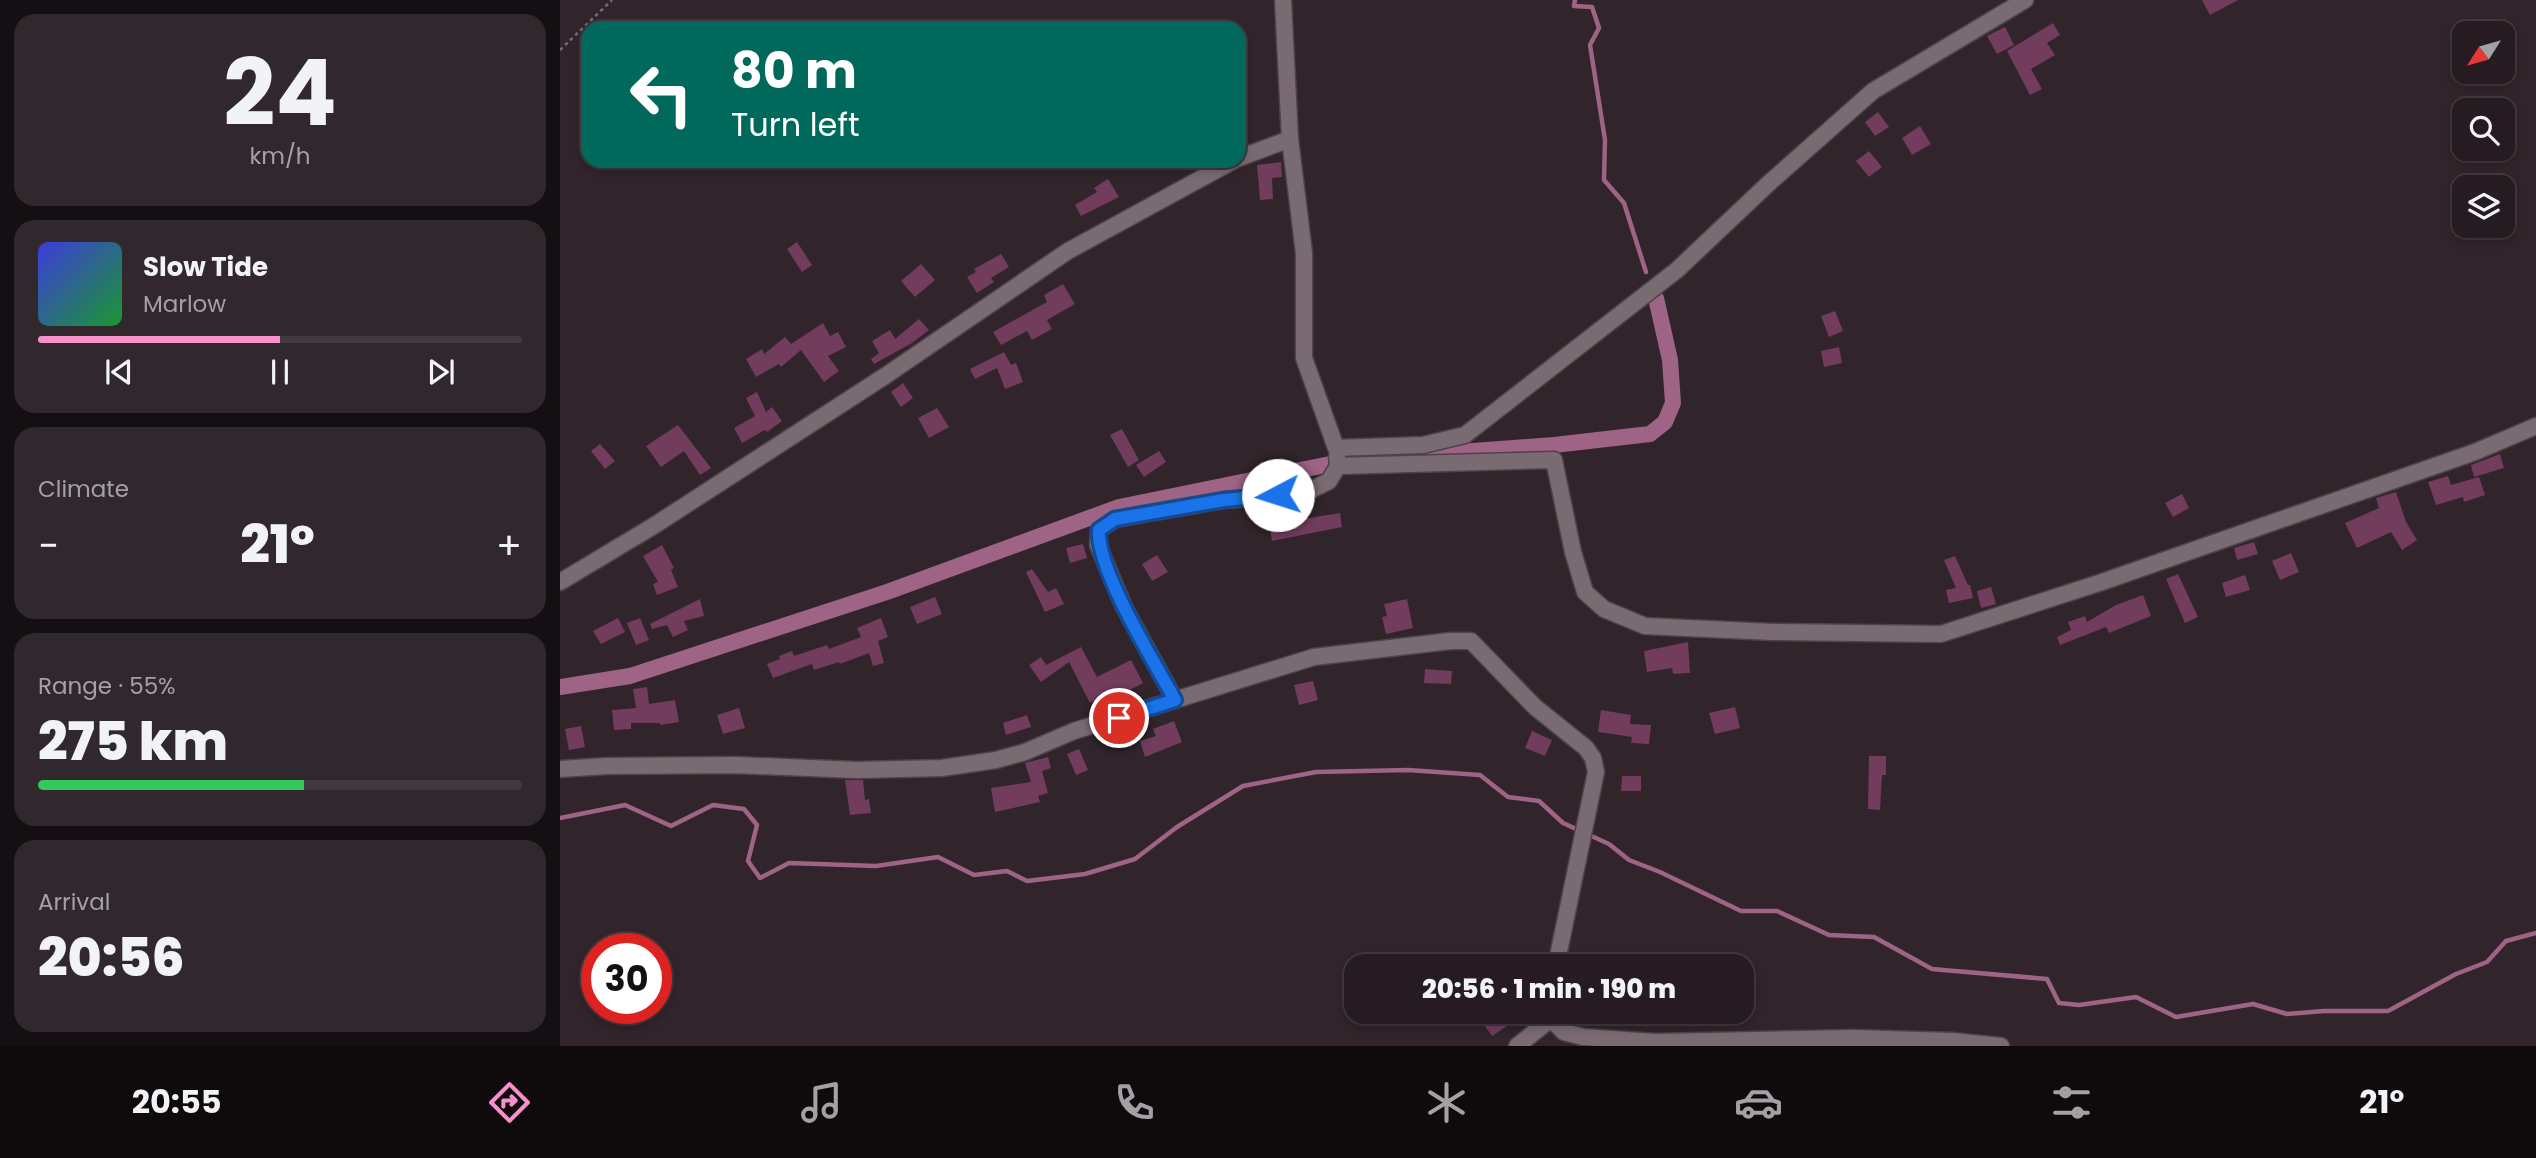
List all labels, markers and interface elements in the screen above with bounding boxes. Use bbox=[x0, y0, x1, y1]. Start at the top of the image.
north arrow bbox=[2452, 21, 2515, 84]
map controls bbox=[2452, 21, 2515, 238]
text: 24 bbox=[223, 29, 337, 157]
text: 80 m bbox=[731, 37, 857, 105]
icon: left bbox=[616, 49, 707, 140]
button: search bbox=[2452, 98, 2515, 161]
text: Turn left bbox=[731, 102, 860, 147]
text: km/h bbox=[249, 140, 311, 172]
button: layers bbox=[2452, 175, 2515, 238]
text: Slow Tide bbox=[143, 249, 268, 285]
text: Marlow bbox=[143, 288, 226, 320]
icon: previous bbox=[100, 353, 138, 391]
icon: pause bbox=[261, 353, 299, 391]
icon: next bbox=[422, 353, 460, 391]
position arrow bbox=[1241, 458, 1315, 532]
text: Climate bbox=[38, 473, 129, 505]
text: 21° bbox=[240, 508, 315, 581]
text: − bbox=[38, 519, 59, 572]
text: + bbox=[496, 519, 522, 572]
text: Range · 55% bbox=[38, 670, 176, 702]
pin bbox=[1089, 688, 1149, 748]
icon: arrive bbox=[1100, 699, 1138, 737]
text: 275 km bbox=[38, 705, 228, 778]
text: Arrival bbox=[38, 886, 110, 918]
text: 20:56 bbox=[38, 921, 185, 994]
speed limit sign: 30 bbox=[581, 933, 672, 1024]
text: 20:56 · 1 min · 190 m bbox=[1422, 971, 1676, 1007]
icon: directions bbox=[485, 1078, 534, 1127]
icon: music bbox=[797, 1078, 846, 1127]
icon: phone bbox=[1110, 1078, 1159, 1127]
icon: climate bbox=[1422, 1078, 1471, 1127]
icon: car bbox=[1734, 1078, 1783, 1127]
icon: filters bbox=[2047, 1078, 2096, 1127]
text: 20:55 bbox=[132, 1079, 222, 1124]
text: 21° bbox=[2359, 1079, 2404, 1124]

